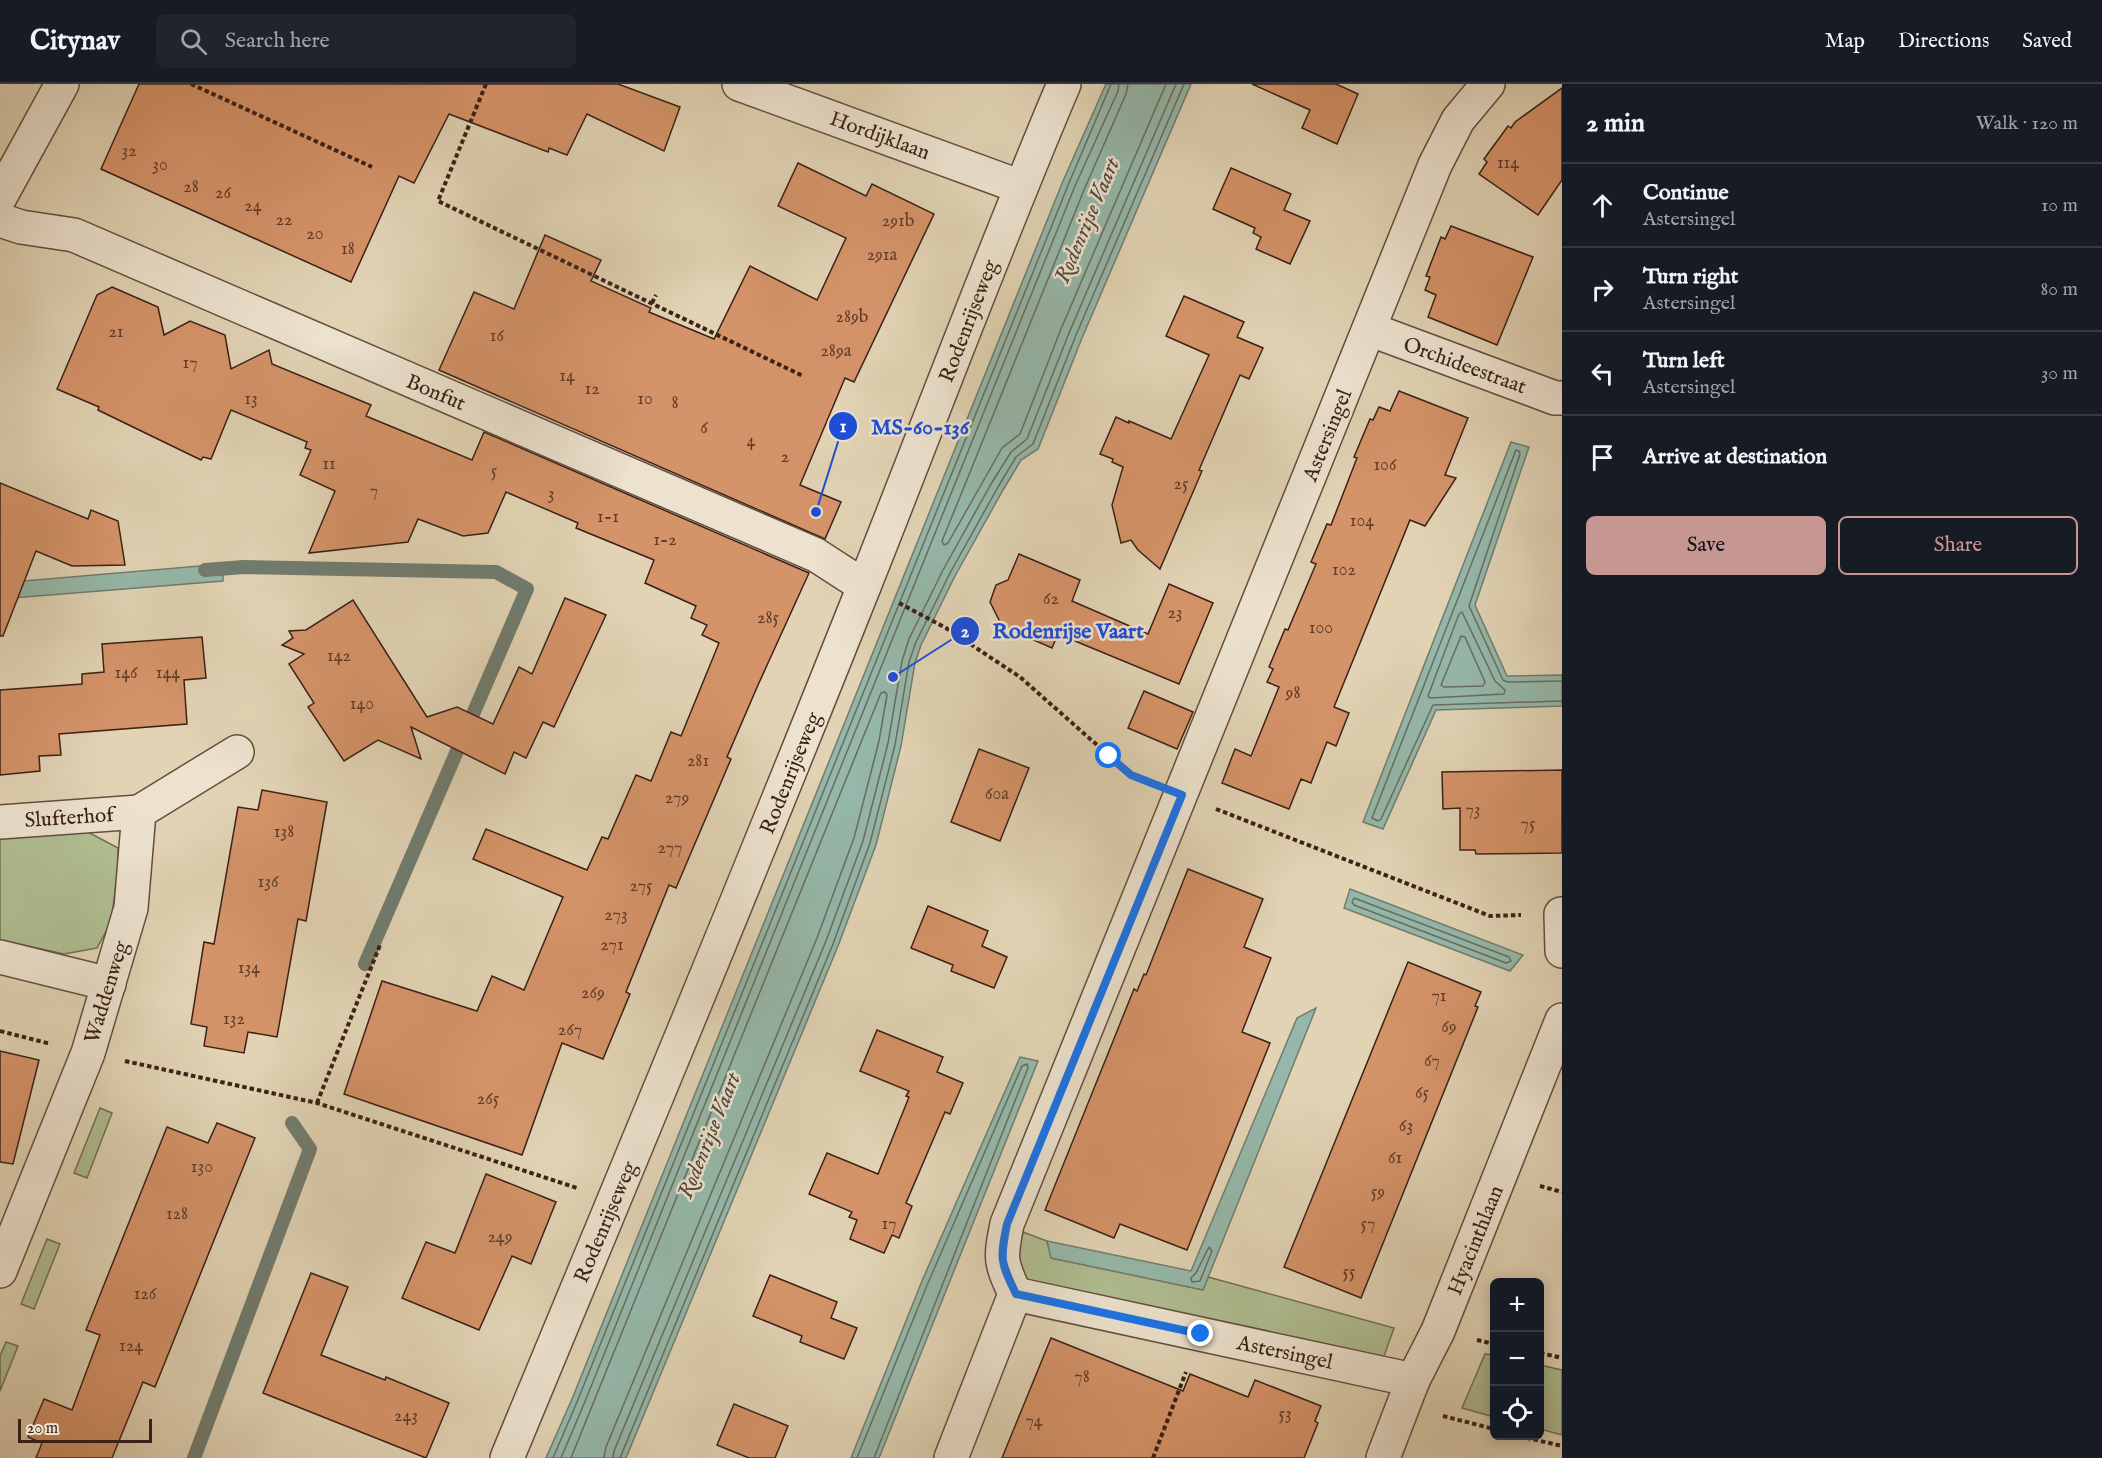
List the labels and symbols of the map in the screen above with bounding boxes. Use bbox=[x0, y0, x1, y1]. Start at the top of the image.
street label: Hordijklaan bbox=[826, 106, 933, 167]
house number: 32 bbox=[121, 140, 137, 163]
house number: 114 bbox=[1497, 152, 1519, 175]
water label: Rodenrijse Vaart bbox=[1049, 153, 1127, 288]
house number: 30 bbox=[152, 154, 168, 177]
house number: 28 bbox=[183, 176, 199, 199]
house number: 26 bbox=[215, 182, 231, 205]
house number: 24 bbox=[244, 195, 262, 218]
house number: 22 bbox=[276, 209, 292, 232]
house number: 291b bbox=[882, 210, 915, 233]
house number: 20 bbox=[306, 223, 324, 246]
house number: 18 bbox=[341, 238, 355, 261]
house number: 291a bbox=[867, 244, 898, 267]
street label: Rodenrijseweg bbox=[934, 256, 1005, 387]
house number: 289b bbox=[836, 306, 869, 329]
house number: 21 bbox=[108, 321, 124, 344]
house number: 16 bbox=[490, 325, 505, 348]
street label: Orchideestraat bbox=[1399, 332, 1530, 401]
house number: 289a bbox=[820, 340, 852, 363]
house number: 17 bbox=[182, 352, 198, 375]
house number: 14 bbox=[559, 365, 575, 388]
street label: Bonfut bbox=[402, 369, 469, 418]
house number: 12 bbox=[584, 378, 600, 401]
street label: Astersingel bbox=[1297, 385, 1359, 487]
house number: 13 bbox=[244, 388, 258, 411]
house number: 10 bbox=[637, 388, 653, 411]
house number: 8 bbox=[671, 392, 679, 415]
callout: MS-60-136 bbox=[828, 406, 981, 446]
text: MS-60-136 bbox=[871, 414, 971, 442]
text: 1 bbox=[840, 416, 847, 439]
house number: 6 bbox=[700, 417, 708, 440]
house number: 4 bbox=[747, 430, 756, 453]
house number: 2 bbox=[781, 446, 789, 469]
house number: 11 bbox=[322, 453, 336, 476]
house number: 106 bbox=[1373, 454, 1397, 477]
house number: 5 bbox=[491, 460, 498, 483]
house number: 25 bbox=[1174, 473, 1189, 496]
house number: 7 bbox=[370, 480, 378, 503]
house number: 3 bbox=[548, 483, 554, 506]
house number: 1-1 bbox=[597, 506, 619, 529]
house number: 104 bbox=[1350, 510, 1374, 533]
house number: 1-2 bbox=[653, 529, 677, 552]
house number: 102 bbox=[1332, 559, 1356, 582]
house number: 62 bbox=[1043, 588, 1059, 611]
house number: 23 bbox=[1167, 602, 1183, 625]
house number: 285 bbox=[757, 607, 779, 630]
callout: Rodenrijse Vaart bbox=[950, 611, 1156, 651]
house number: 100 bbox=[1309, 617, 1333, 640]
text: Rodenrijse Vaart bbox=[992, 618, 1144, 646]
text: 2 bbox=[961, 621, 970, 644]
house number: 142 bbox=[327, 645, 351, 668]
house number: 146 bbox=[114, 662, 138, 685]
house number: 144 bbox=[156, 662, 180, 685]
house number: 98 bbox=[1285, 682, 1300, 705]
house number: 140 bbox=[350, 693, 374, 716]
street label: Rodenrijseweg bbox=[755, 708, 828, 839]
route start bbox=[1095, 742, 1121, 768]
house number: 281 bbox=[687, 750, 709, 773]
house number: 60a bbox=[985, 783, 1009, 806]
house number: 279 bbox=[665, 787, 689, 810]
house number: 73 bbox=[1465, 799, 1481, 822]
street label: Slufterhof bbox=[24, 802, 118, 835]
house number: 75 bbox=[1521, 813, 1536, 836]
house number: 138 bbox=[274, 821, 294, 844]
house number: 277 bbox=[657, 837, 683, 860]
house number: 136 bbox=[257, 871, 279, 894]
house number: 275 bbox=[629, 875, 653, 898]
house number: 273 bbox=[604, 904, 628, 927]
house number: 271 bbox=[600, 934, 624, 957]
street label: Waddenweg bbox=[79, 937, 136, 1047]
house number: 134 bbox=[238, 957, 260, 980]
house number: 269 bbox=[581, 982, 605, 1005]
house number: 71 bbox=[1431, 985, 1447, 1008]
house number: 132 bbox=[223, 1008, 245, 1031]
house number: 69 bbox=[1441, 1016, 1457, 1039]
house number: 267 bbox=[558, 1019, 582, 1042]
house number: 67 bbox=[1424, 1050, 1440, 1073]
water label: Rodenrijse Vaart bbox=[672, 1068, 748, 1203]
house number: 65 bbox=[1415, 1082, 1430, 1105]
house number: 265 bbox=[477, 1088, 500, 1111]
house number: 63 bbox=[1399, 1115, 1413, 1138]
house number: 61 bbox=[1388, 1147, 1402, 1170]
house number: 130 bbox=[191, 1156, 213, 1179]
street label: Rodenrijseweg bbox=[569, 1157, 644, 1287]
house number: 59 bbox=[1371, 1181, 1385, 1204]
street label: Hyacinthlaan bbox=[1442, 1182, 1511, 1299]
house number: 128 bbox=[166, 1203, 188, 1226]
house number: 17 bbox=[881, 1213, 897, 1236]
house number: 57 bbox=[1361, 1213, 1375, 1236]
house number: 249 bbox=[487, 1226, 513, 1249]
house number: 55 bbox=[1342, 1261, 1356, 1284]
house number: 126 bbox=[134, 1283, 157, 1306]
route end bbox=[1187, 1320, 1213, 1346]
street label: Astersingel bbox=[1233, 1330, 1335, 1377]
house number: 124 bbox=[119, 1335, 143, 1358]
house number: 78 bbox=[1074, 1366, 1090, 1389]
house number: 53 bbox=[1278, 1403, 1292, 1426]
house number: 243 bbox=[394, 1405, 418, 1428]
house number: 74 bbox=[1025, 1410, 1043, 1433]
scale bar bbox=[18, 1416, 152, 1444]

